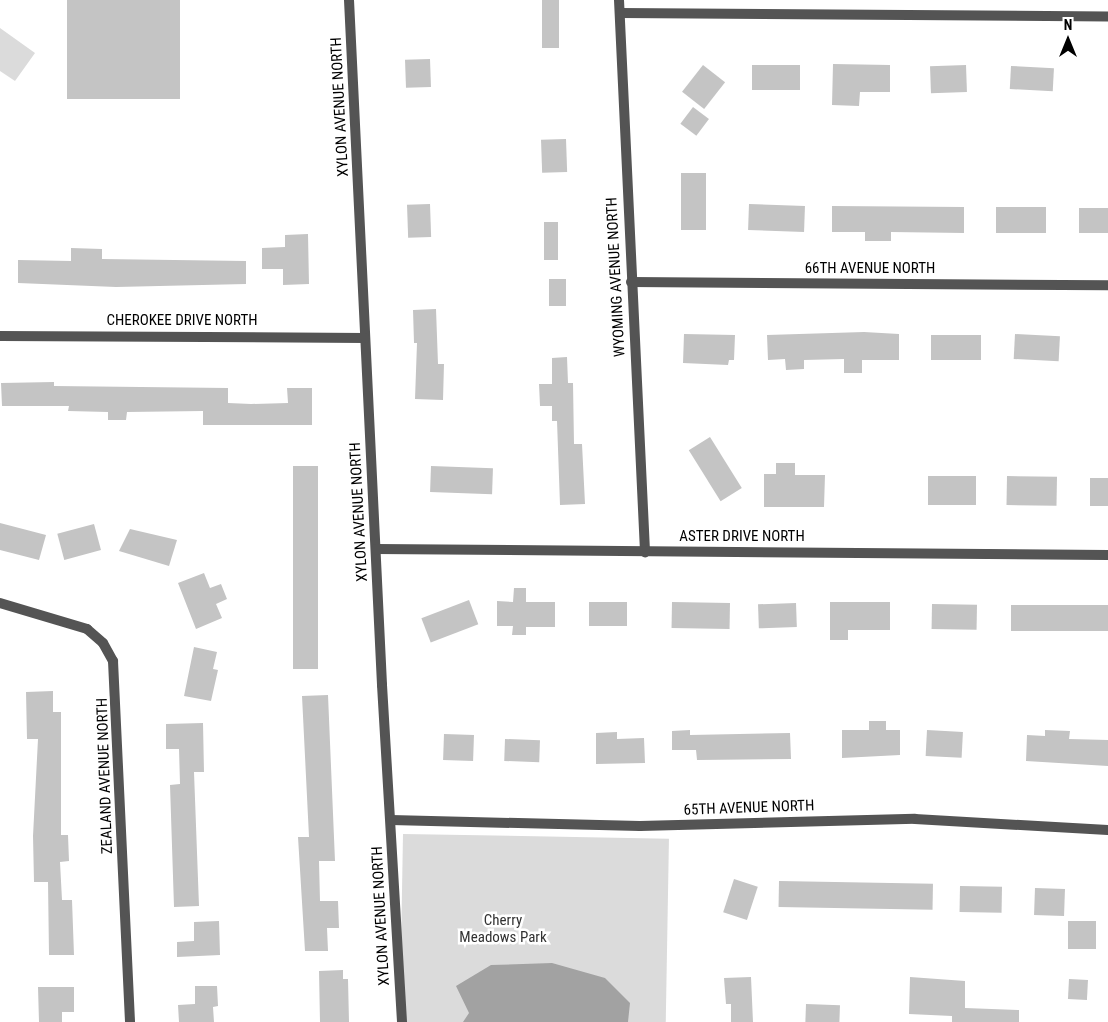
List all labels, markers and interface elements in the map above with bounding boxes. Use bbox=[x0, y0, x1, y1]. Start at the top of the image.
north arrow bbox=[1043, 15, 1093, 65]
text: N bbox=[1064, 17, 1072, 33]
street label: XYLON AVENUE NORTH bbox=[327, 37, 353, 177]
street label: WYOMING AVENUE NORTH bbox=[603, 197, 629, 357]
street label: 66TH AVENUE NORTH bbox=[805, 260, 935, 278]
street label: CHEROKEE DRIVE NORTH bbox=[106, 312, 258, 330]
street label: XYLON AVENUE NORTH bbox=[346, 442, 372, 582]
street label: ASTER DRIVE NORTH bbox=[679, 528, 805, 546]
street label: ZEALAND AVENUE NORTH bbox=[93, 698, 117, 854]
street label: 65TH AVENUE NORTH bbox=[683, 797, 815, 819]
street label: XYLON AVENUE NORTH bbox=[368, 846, 394, 986]
park label: Cherry Meadows Park bbox=[459, 911, 547, 946]

